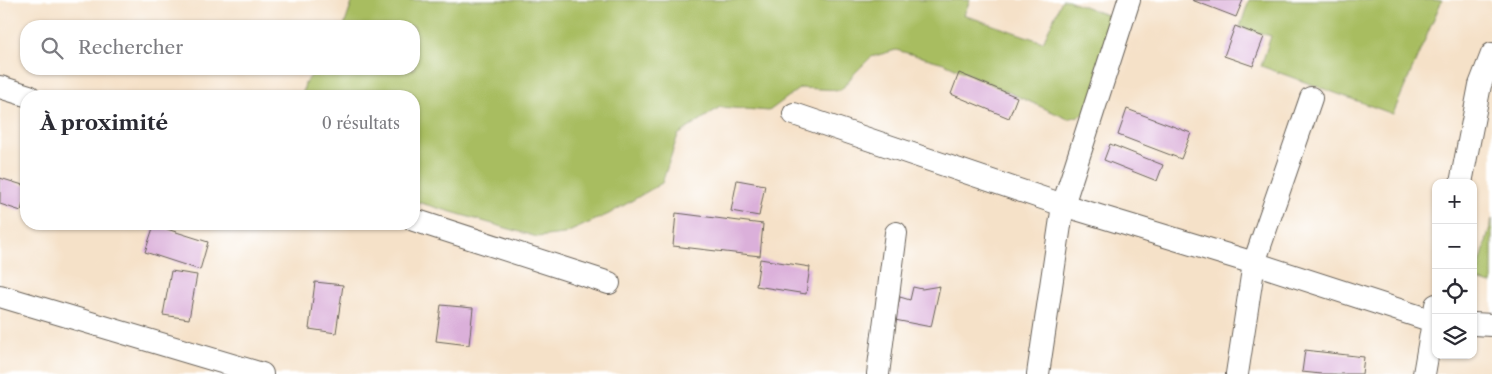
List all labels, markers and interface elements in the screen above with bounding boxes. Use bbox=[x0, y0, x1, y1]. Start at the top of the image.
search box bbox=[20, 20, 420, 75]
icon: search bbox=[38, 34, 66, 62]
text: Rechercher bbox=[78, 36, 183, 59]
text: À proximité bbox=[40, 110, 168, 135]
text: 0 résultats bbox=[322, 113, 400, 133]
map controls bbox=[1432, 179, 1477, 359]
button: + bbox=[1432, 179, 1477, 224]
button: − bbox=[1432, 224, 1477, 269]
button: locate bbox=[1432, 269, 1477, 314]
button: layers bbox=[1432, 314, 1477, 359]

